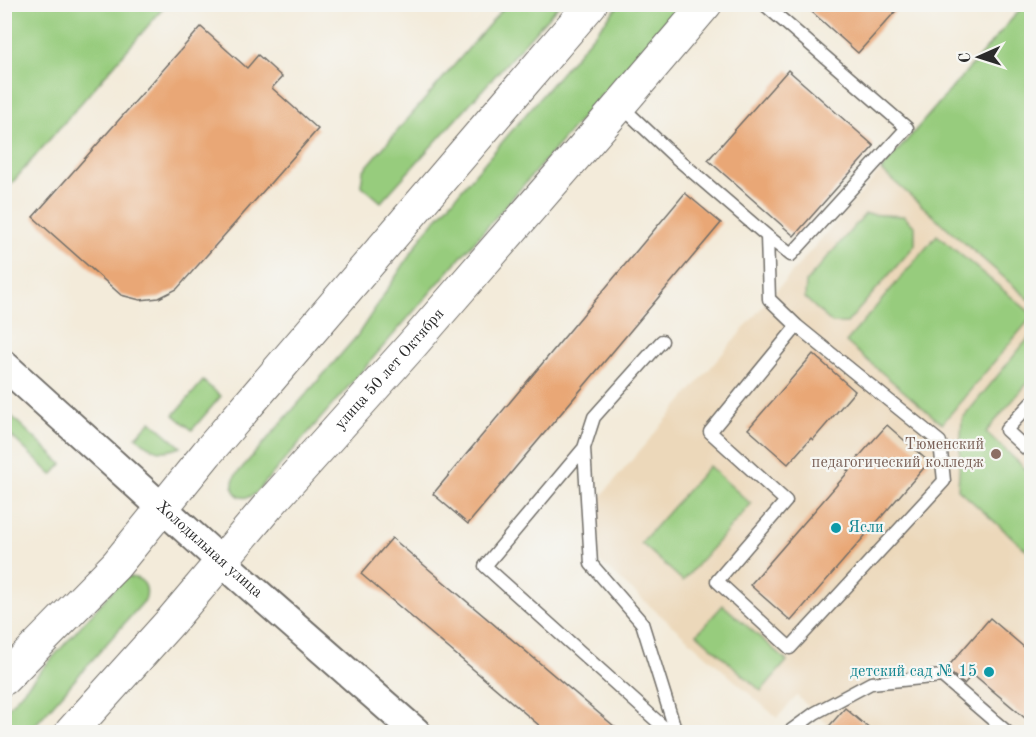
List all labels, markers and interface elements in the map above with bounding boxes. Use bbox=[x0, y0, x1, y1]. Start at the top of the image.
north arrow bbox=[949, 27, 1009, 87]
text: С bbox=[958, 52, 974, 63]
street label: улица 50 лет Октября bbox=[332, 306, 448, 433]
place label: Тюменский педагогический колледж bbox=[812, 437, 985, 471]
marker: Тюменский педагогический колледж bbox=[989, 447, 1003, 461]
street label: Холодильная улица bbox=[153, 498, 265, 601]
place label: Ясли bbox=[848, 520, 884, 536]
marker: Ясли bbox=[829, 521, 843, 535]
place label: детский сад № 15 bbox=[850, 664, 977, 680]
marker: детский сад № 15 bbox=[982, 665, 996, 679]

